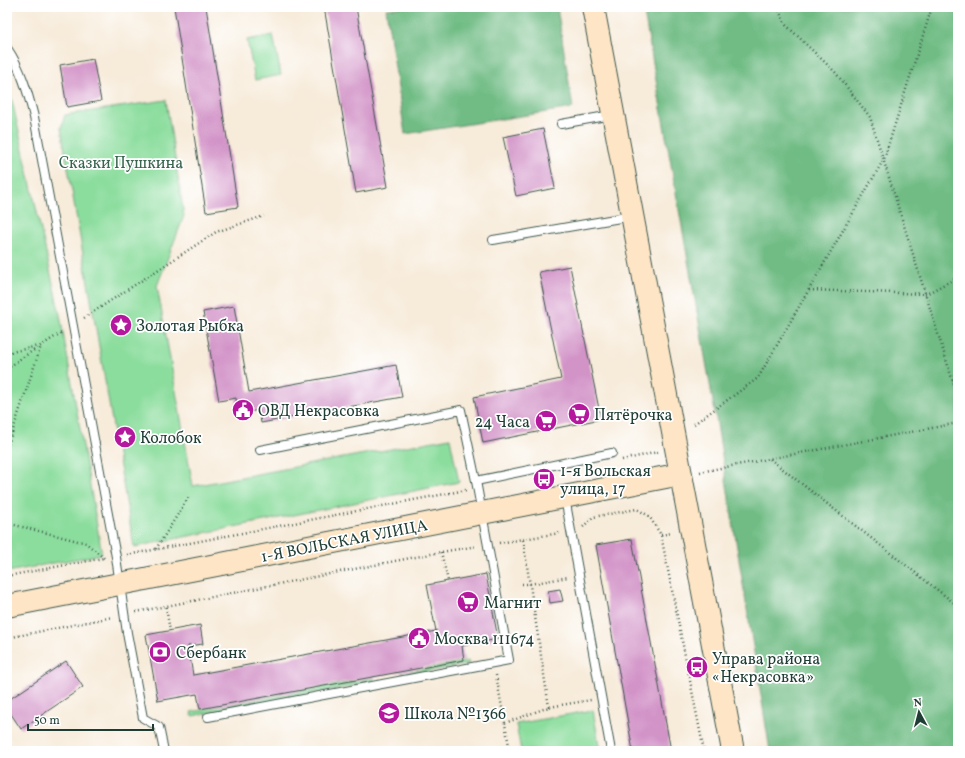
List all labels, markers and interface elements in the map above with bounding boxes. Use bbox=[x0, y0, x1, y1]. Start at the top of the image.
park label: Сказки Пушкина bbox=[59, 153, 183, 175]
place icon: Золотая Рыбка bbox=[108, 312, 134, 338]
place label: Золотая Рыбка bbox=[136, 316, 244, 338]
public building icon: ОВД Некрасовка bbox=[230, 397, 256, 423]
place label: ОВД Некрасовка bbox=[258, 401, 380, 423]
supermarket icon: Пятёрочка bbox=[566, 401, 592, 427]
place label: Пятёрочка bbox=[594, 405, 673, 427]
supermarket icon: 24 Часа bbox=[533, 408, 559, 434]
place label: 24 Часа bbox=[475, 412, 530, 434]
place icon: Колобок bbox=[112, 424, 138, 450]
place label: Колобок bbox=[140, 428, 202, 450]
place label: 1-я Вольская улица, 17 bbox=[560, 461, 651, 501]
bus stop icon: 1-я Вольская улица, 17 bbox=[531, 466, 557, 492]
street label: 1-Я ВОЛЬСКАЯ УЛИЦА bbox=[259, 515, 430, 569]
supermarket icon: Магнит bbox=[455, 589, 481, 615]
place label: Магнит bbox=[484, 593, 541, 615]
public building icon: Москва 111674 bbox=[406, 625, 432, 651]
place label: Москва 111674 bbox=[434, 629, 534, 651]
bank icon: Сбербанк bbox=[147, 639, 173, 665]
place label: Сбербанк bbox=[176, 643, 247, 665]
place label: Управа района «Некрасовка» bbox=[712, 649, 820, 689]
bus stop icon: Управа района «Некрасовка» bbox=[684, 654, 710, 680]
north arrow bbox=[899, 692, 939, 732]
text: N bbox=[913, 696, 923, 711]
school or university icon: Школа №1366 bbox=[376, 700, 402, 726]
place label: Школа №1366 bbox=[404, 704, 506, 726]
scale bar bbox=[28, 706, 153, 732]
text: 50 m bbox=[34, 713, 60, 729]

